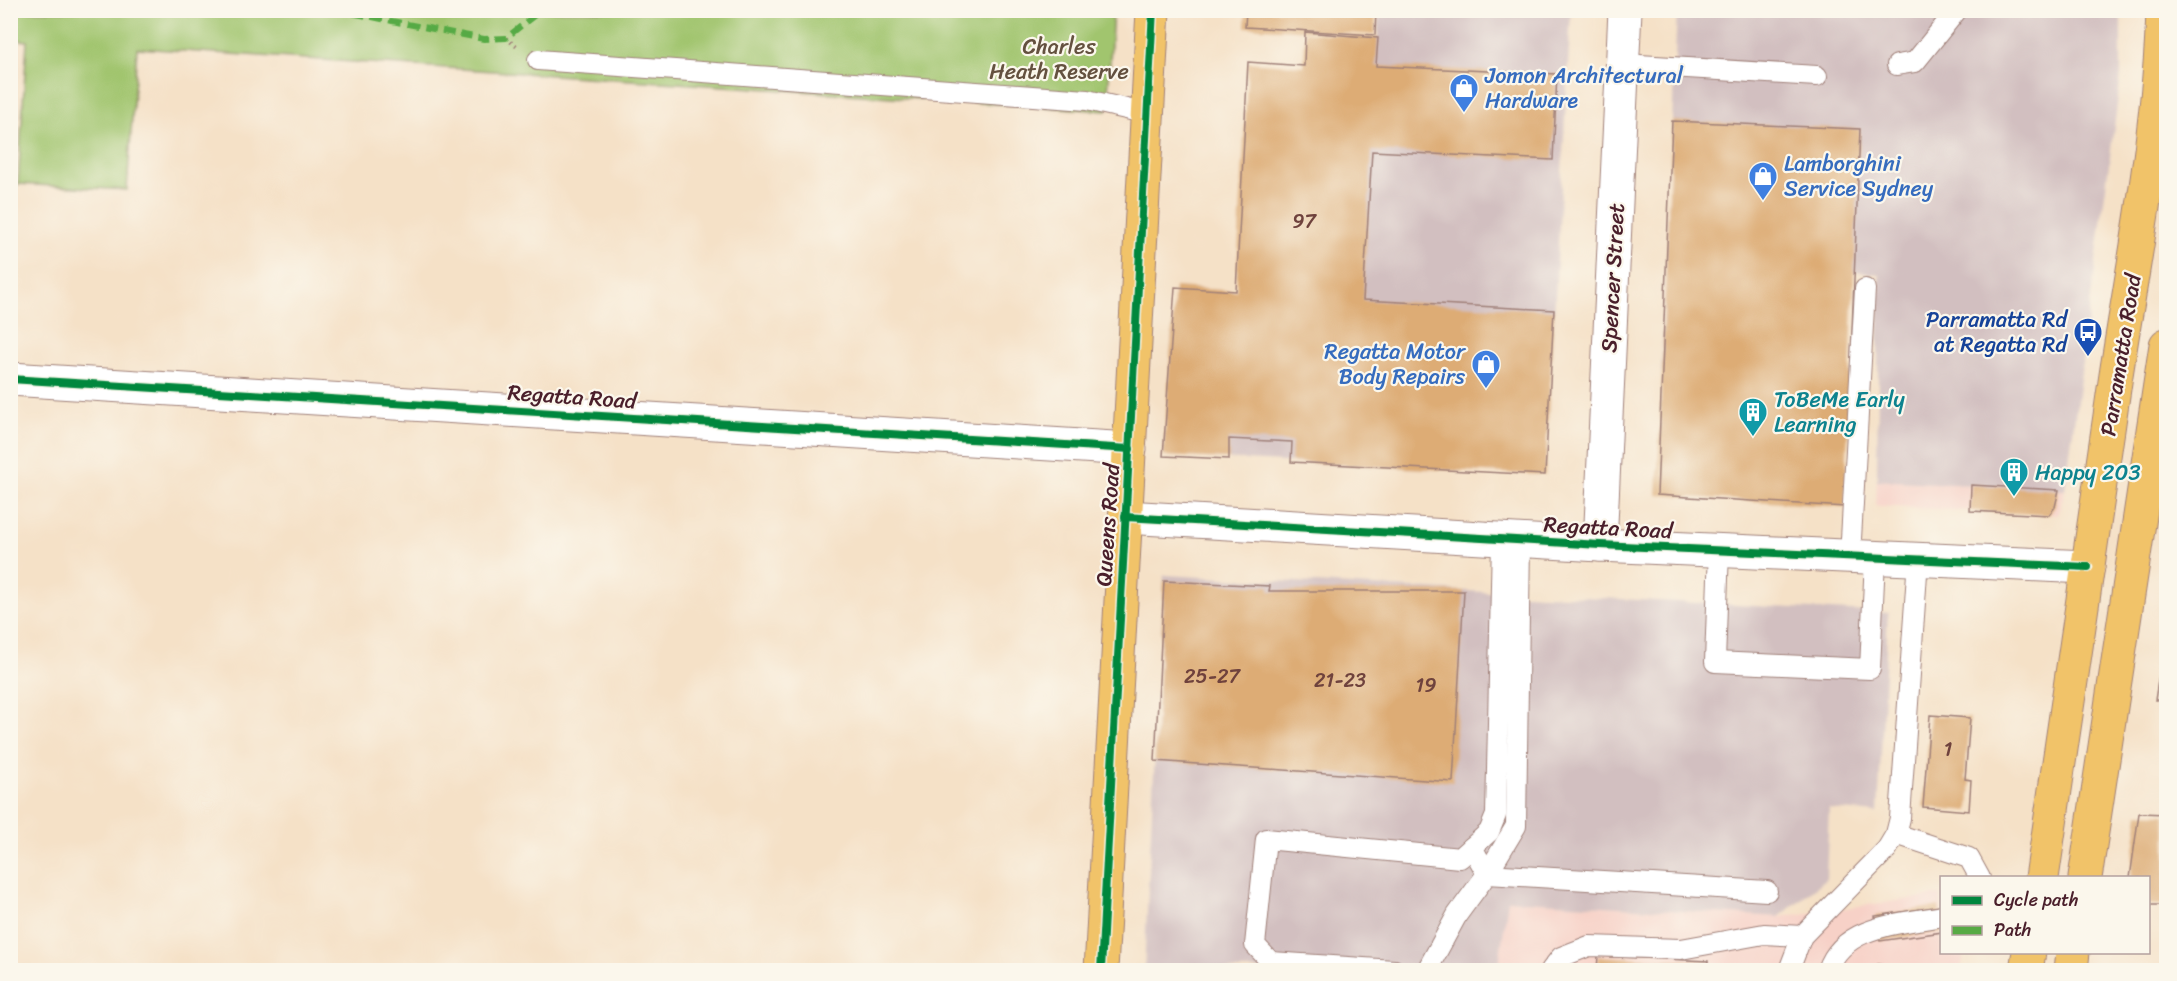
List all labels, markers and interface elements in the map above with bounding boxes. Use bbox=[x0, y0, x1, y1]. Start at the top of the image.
park label: Charles Heath Reserve bbox=[989, 27, 1129, 91]
place label: Jomon Architectural Hardware bbox=[1484, 56, 1684, 120]
shop icon: Jomon Architectural Hardware bbox=[1448, 72, 1480, 114]
place label: Lamborghini Service Sydney bbox=[1784, 144, 1934, 208]
shop icon: Lamborghini Service Sydney bbox=[1747, 160, 1779, 202]
street label: Spencer Street bbox=[1589, 202, 1636, 354]
house number: 97 bbox=[1292, 204, 1317, 239]
street label: Parramatta Road bbox=[2088, 270, 2153, 439]
place label: Parramatta Rd at Regatta Rd bbox=[1926, 300, 2068, 364]
bus stop icon: Parramatta Rd at Regatta Rd bbox=[2072, 316, 2104, 358]
place label: Regatta Motor Body Repairs bbox=[1324, 332, 1467, 396]
shop icon: Regatta Motor Body Repairs bbox=[1470, 348, 1502, 390]
street label: Regatta Road bbox=[506, 373, 639, 421]
place label: ToBeMe Early Learning bbox=[1774, 380, 1905, 444]
building icon: ToBeMe Early Learning bbox=[1737, 396, 1769, 438]
place label: Happy 203 bbox=[2035, 453, 2141, 492]
building icon: Happy 203 bbox=[1998, 456, 2030, 498]
street label: Queens Road bbox=[1084, 461, 1131, 588]
street label: Regatta Road bbox=[1543, 505, 1675, 550]
house number: 25-27 bbox=[1184, 659, 1242, 694]
house number: 21-23 bbox=[1314, 663, 1366, 698]
house number: 19 bbox=[1416, 668, 1436, 703]
house number: 1 bbox=[1944, 732, 1952, 767]
legend bbox=[1940, 876, 2150, 954]
text: Cycle path bbox=[1994, 884, 2078, 916]
text: Path bbox=[1994, 914, 2031, 946]

